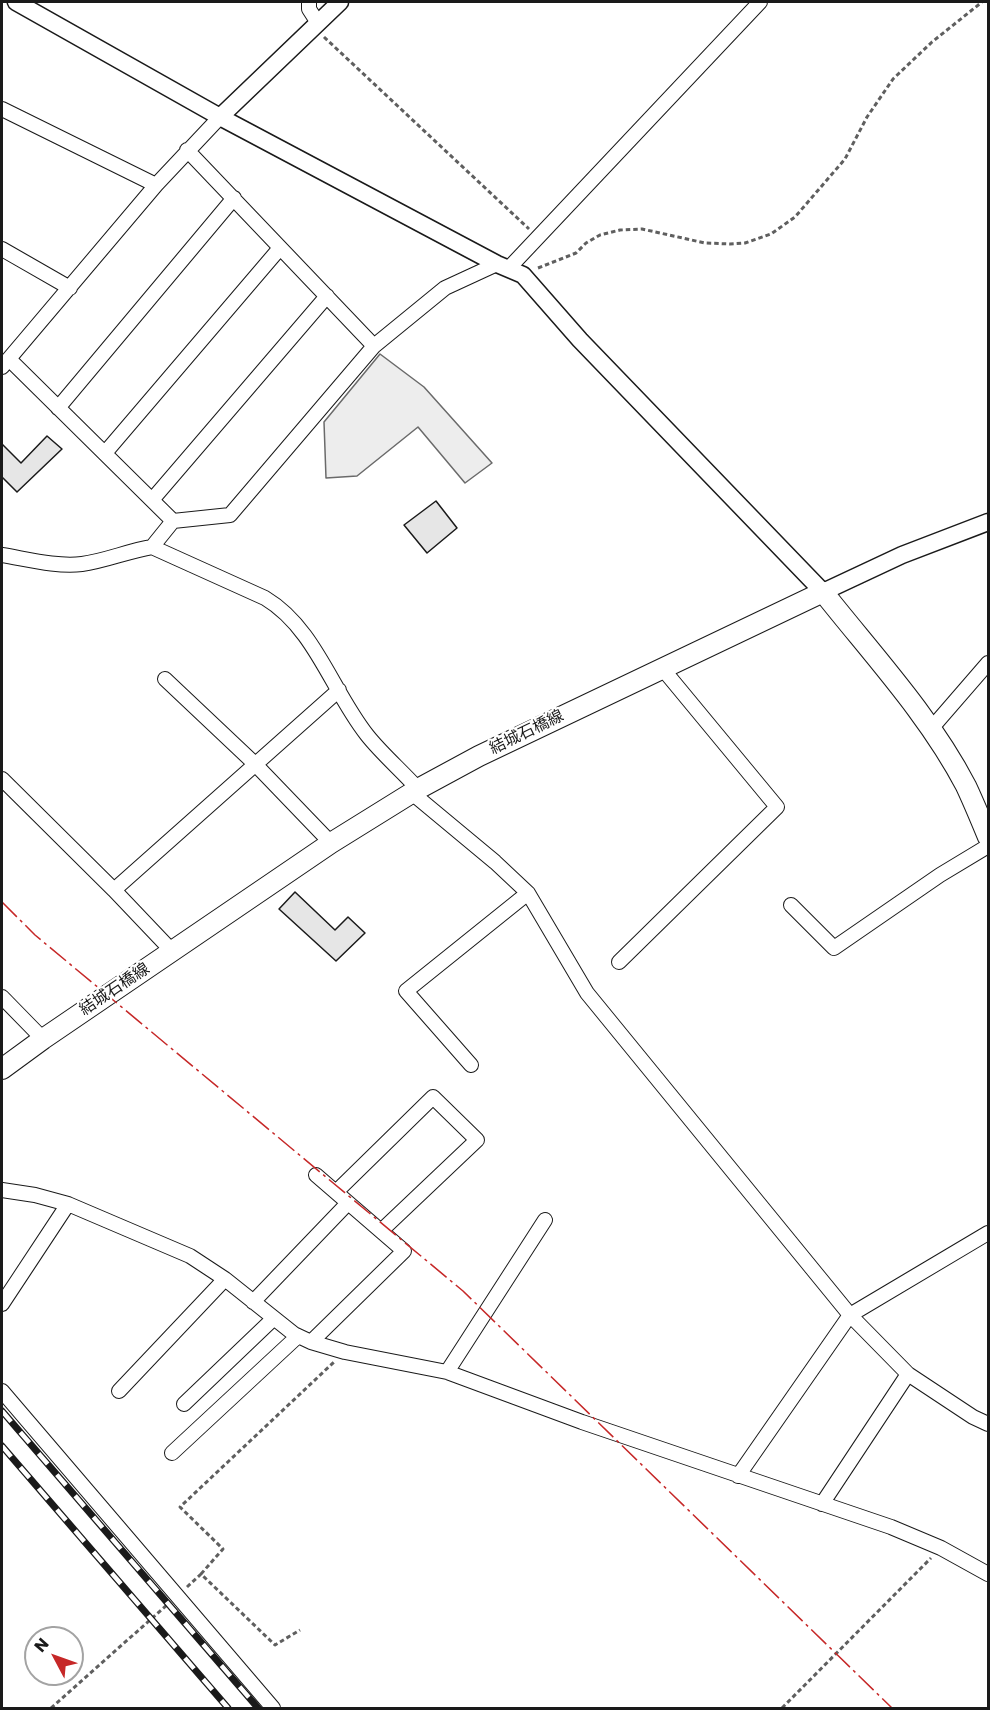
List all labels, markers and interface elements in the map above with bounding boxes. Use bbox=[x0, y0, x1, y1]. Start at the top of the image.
street label: 結城石橋線 bbox=[487, 707, 567, 759]
street label: 結城石橋線 bbox=[76, 960, 154, 1020]
north arrow bbox=[24, 1626, 84, 1686]
text: N bbox=[29, 1633, 54, 1657]

